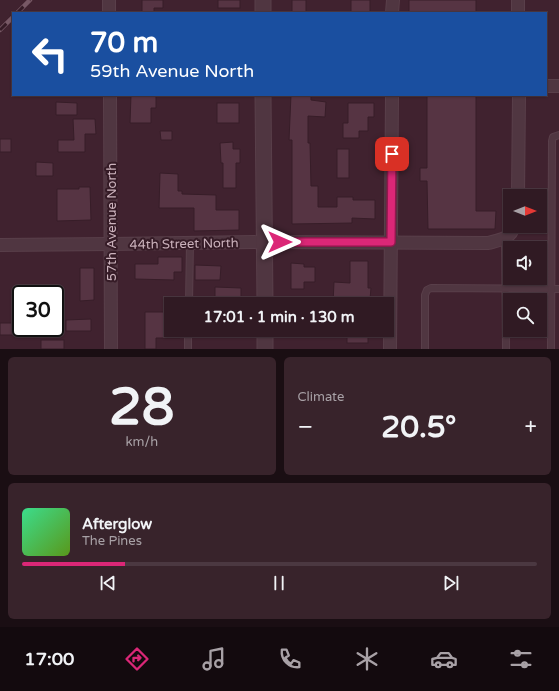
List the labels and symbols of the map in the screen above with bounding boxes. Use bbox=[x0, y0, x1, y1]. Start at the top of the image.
pin bbox=[375, 137, 409, 171]
street label: 57th Avenue North bbox=[104, 163, 120, 281]
north arrow bbox=[503, 189, 547, 233]
position arrow bbox=[259, 221, 301, 263]
street label: 44th Street North bbox=[129, 235, 239, 253]
speed limit sign: 30 bbox=[12, 285, 64, 337]

